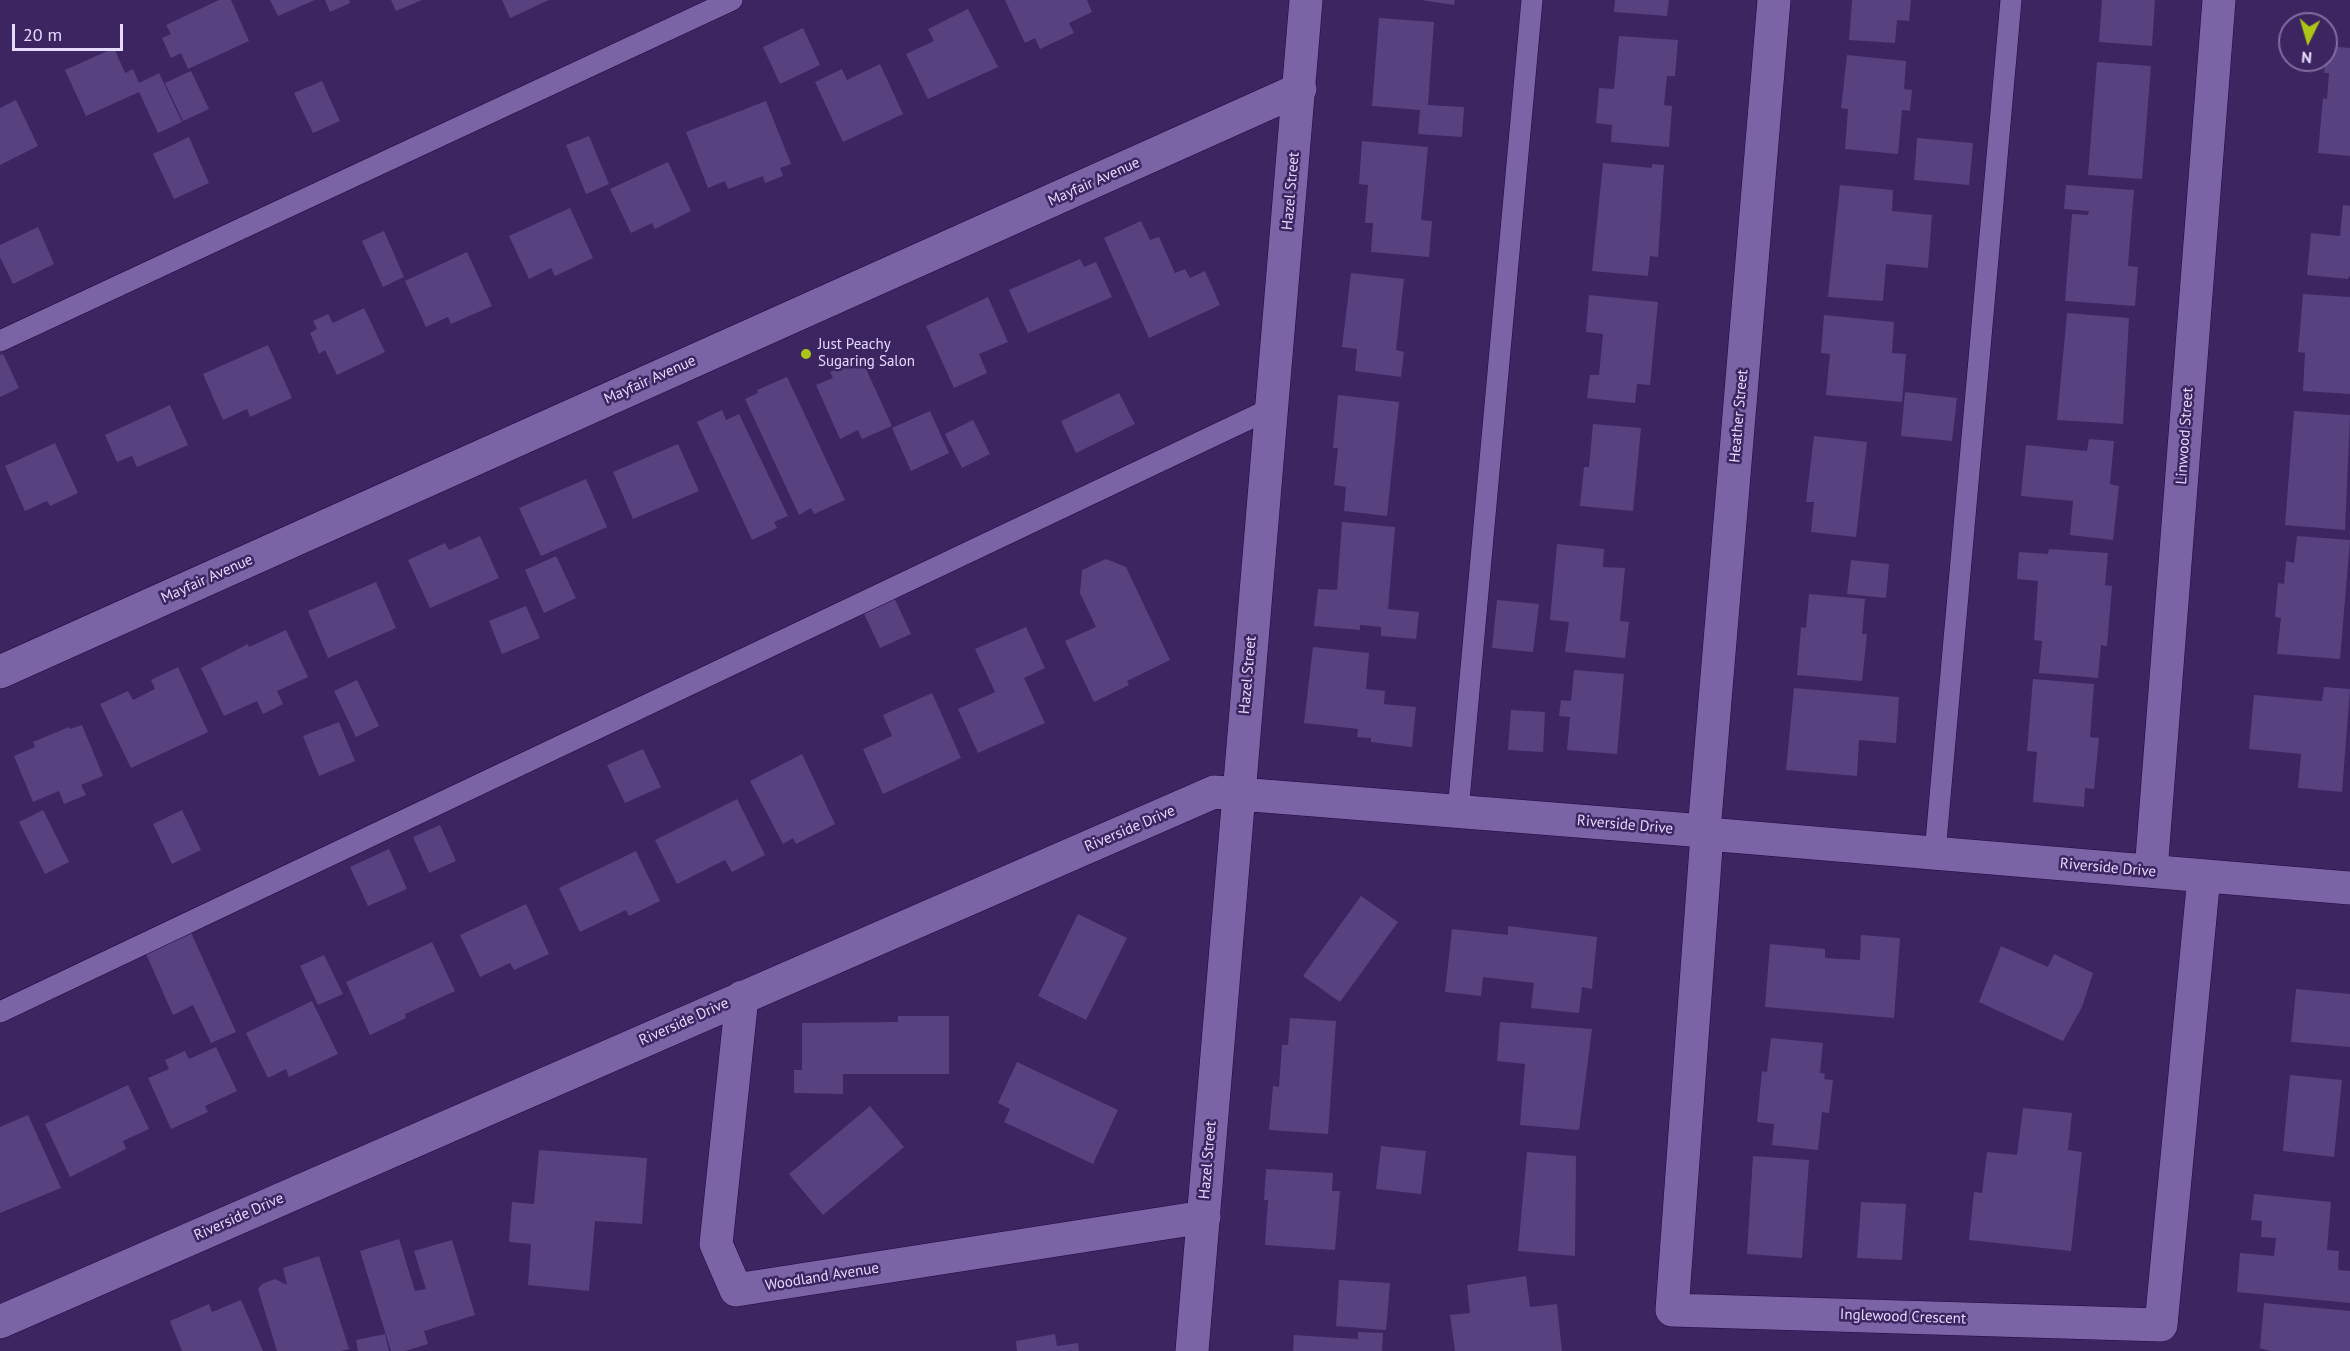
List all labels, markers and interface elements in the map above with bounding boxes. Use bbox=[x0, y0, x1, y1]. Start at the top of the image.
scale bar bbox=[15, 12, 126, 50]
north arrow bbox=[2278, 12, 2338, 72]
text: 20 m bbox=[23, 23, 62, 46]
text: N bbox=[2301, 48, 2313, 68]
street label: Hazel Street bbox=[1279, 151, 1303, 231]
street label: Mayfair Avenue bbox=[1045, 154, 1143, 210]
place label: Just Peachy Sugaring Salon bbox=[818, 336, 915, 371]
marker: Just Peachy Sugaring Salon bbox=[799, 347, 813, 361]
street label: Mayfair Avenue bbox=[601, 352, 699, 408]
street label: Heather Street bbox=[1726, 369, 1752, 463]
street label: Linwood Street bbox=[2173, 387, 2197, 485]
street label: Mayfair Avenue bbox=[158, 551, 256, 607]
street label: Hazel Street bbox=[1236, 635, 1260, 715]
street label: Riverside Drive bbox=[1082, 802, 1178, 856]
street label: Riverside Drive bbox=[1576, 812, 1674, 838]
street label: Riverside Drive bbox=[2059, 855, 2157, 881]
street label: Riverside Drive bbox=[636, 994, 732, 1050]
street label: Hazel Street bbox=[1196, 1120, 1220, 1200]
street label: Riverside Drive bbox=[191, 1189, 287, 1245]
street label: Woodland Avenue bbox=[764, 1259, 880, 1295]
street label: Inglewood Crescent bbox=[1840, 1306, 1966, 1328]

